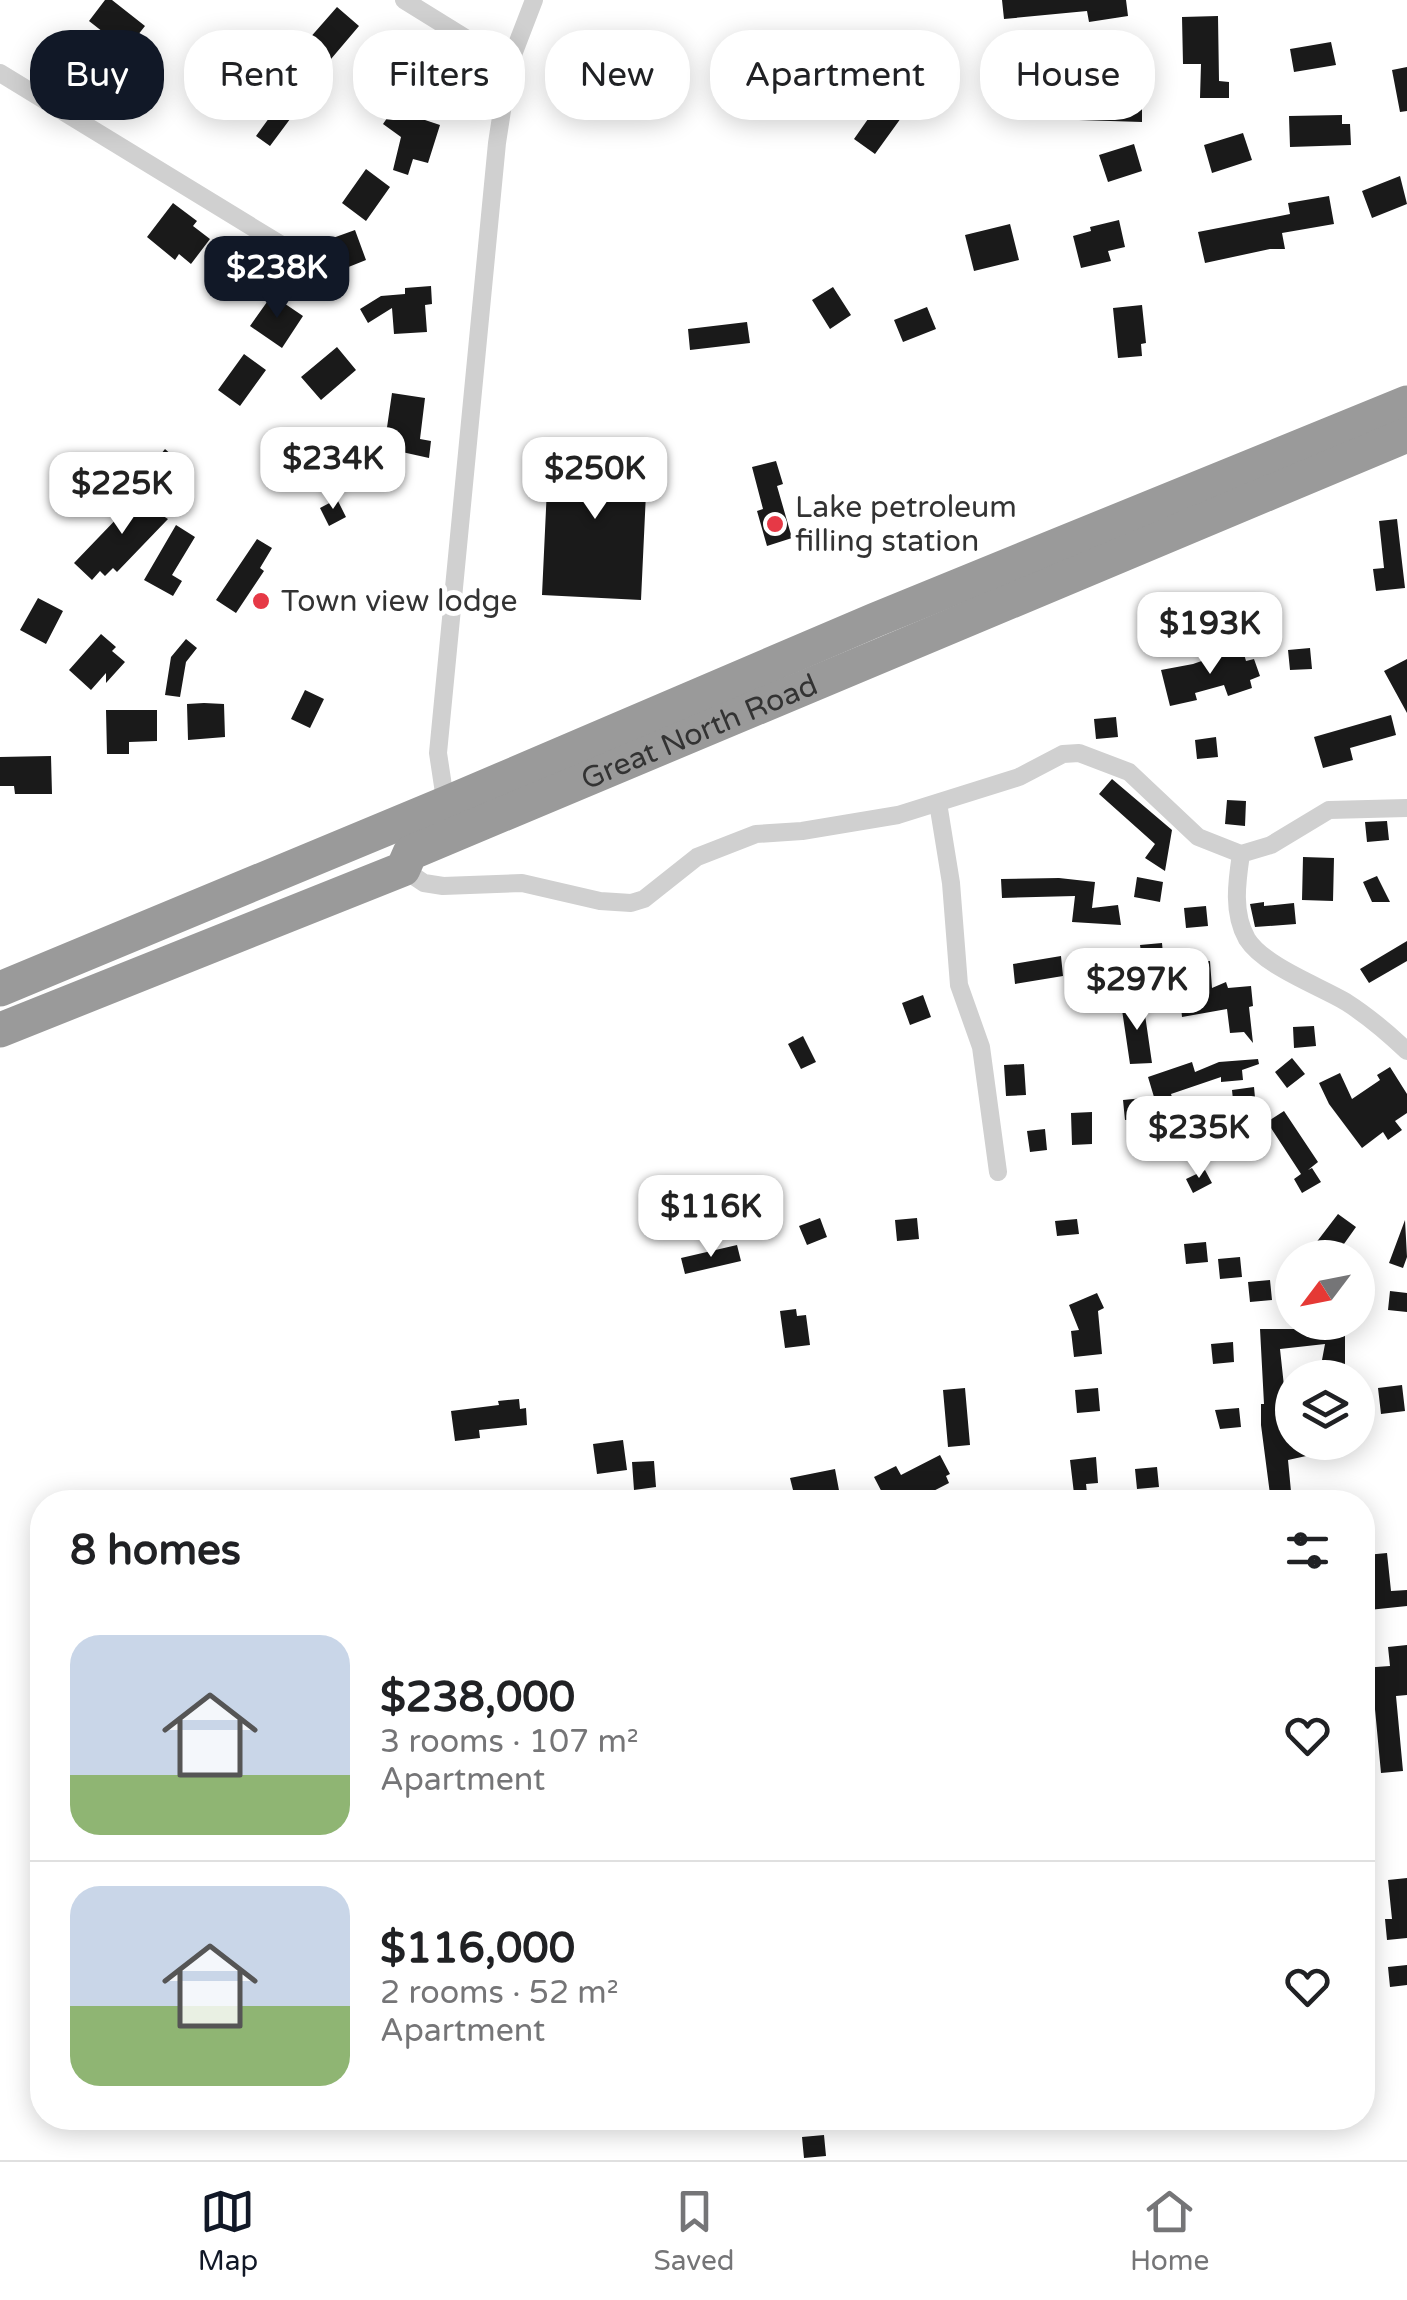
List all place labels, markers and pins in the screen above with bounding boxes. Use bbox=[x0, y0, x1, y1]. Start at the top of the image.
pin: $238K bbox=[207, 236, 347, 321]
pin: $234K bbox=[263, 427, 403, 512]
pin: $250K bbox=[525, 437, 665, 522]
pin: $225K bbox=[52, 452, 192, 537]
place label: Lake petroleum filling station bbox=[795, 489, 1017, 560]
marker: Lake petroleum filling station bbox=[764, 513, 786, 535]
place label: Town view lodge bbox=[281, 583, 518, 620]
marker: Town view lodge bbox=[250, 590, 272, 612]
pin: $193K bbox=[1140, 592, 1280, 677]
pin: $297K bbox=[1067, 948, 1207, 1033]
pin: $235K bbox=[1129, 1096, 1269, 1181]
pin: $116K bbox=[641, 1175, 781, 1260]

